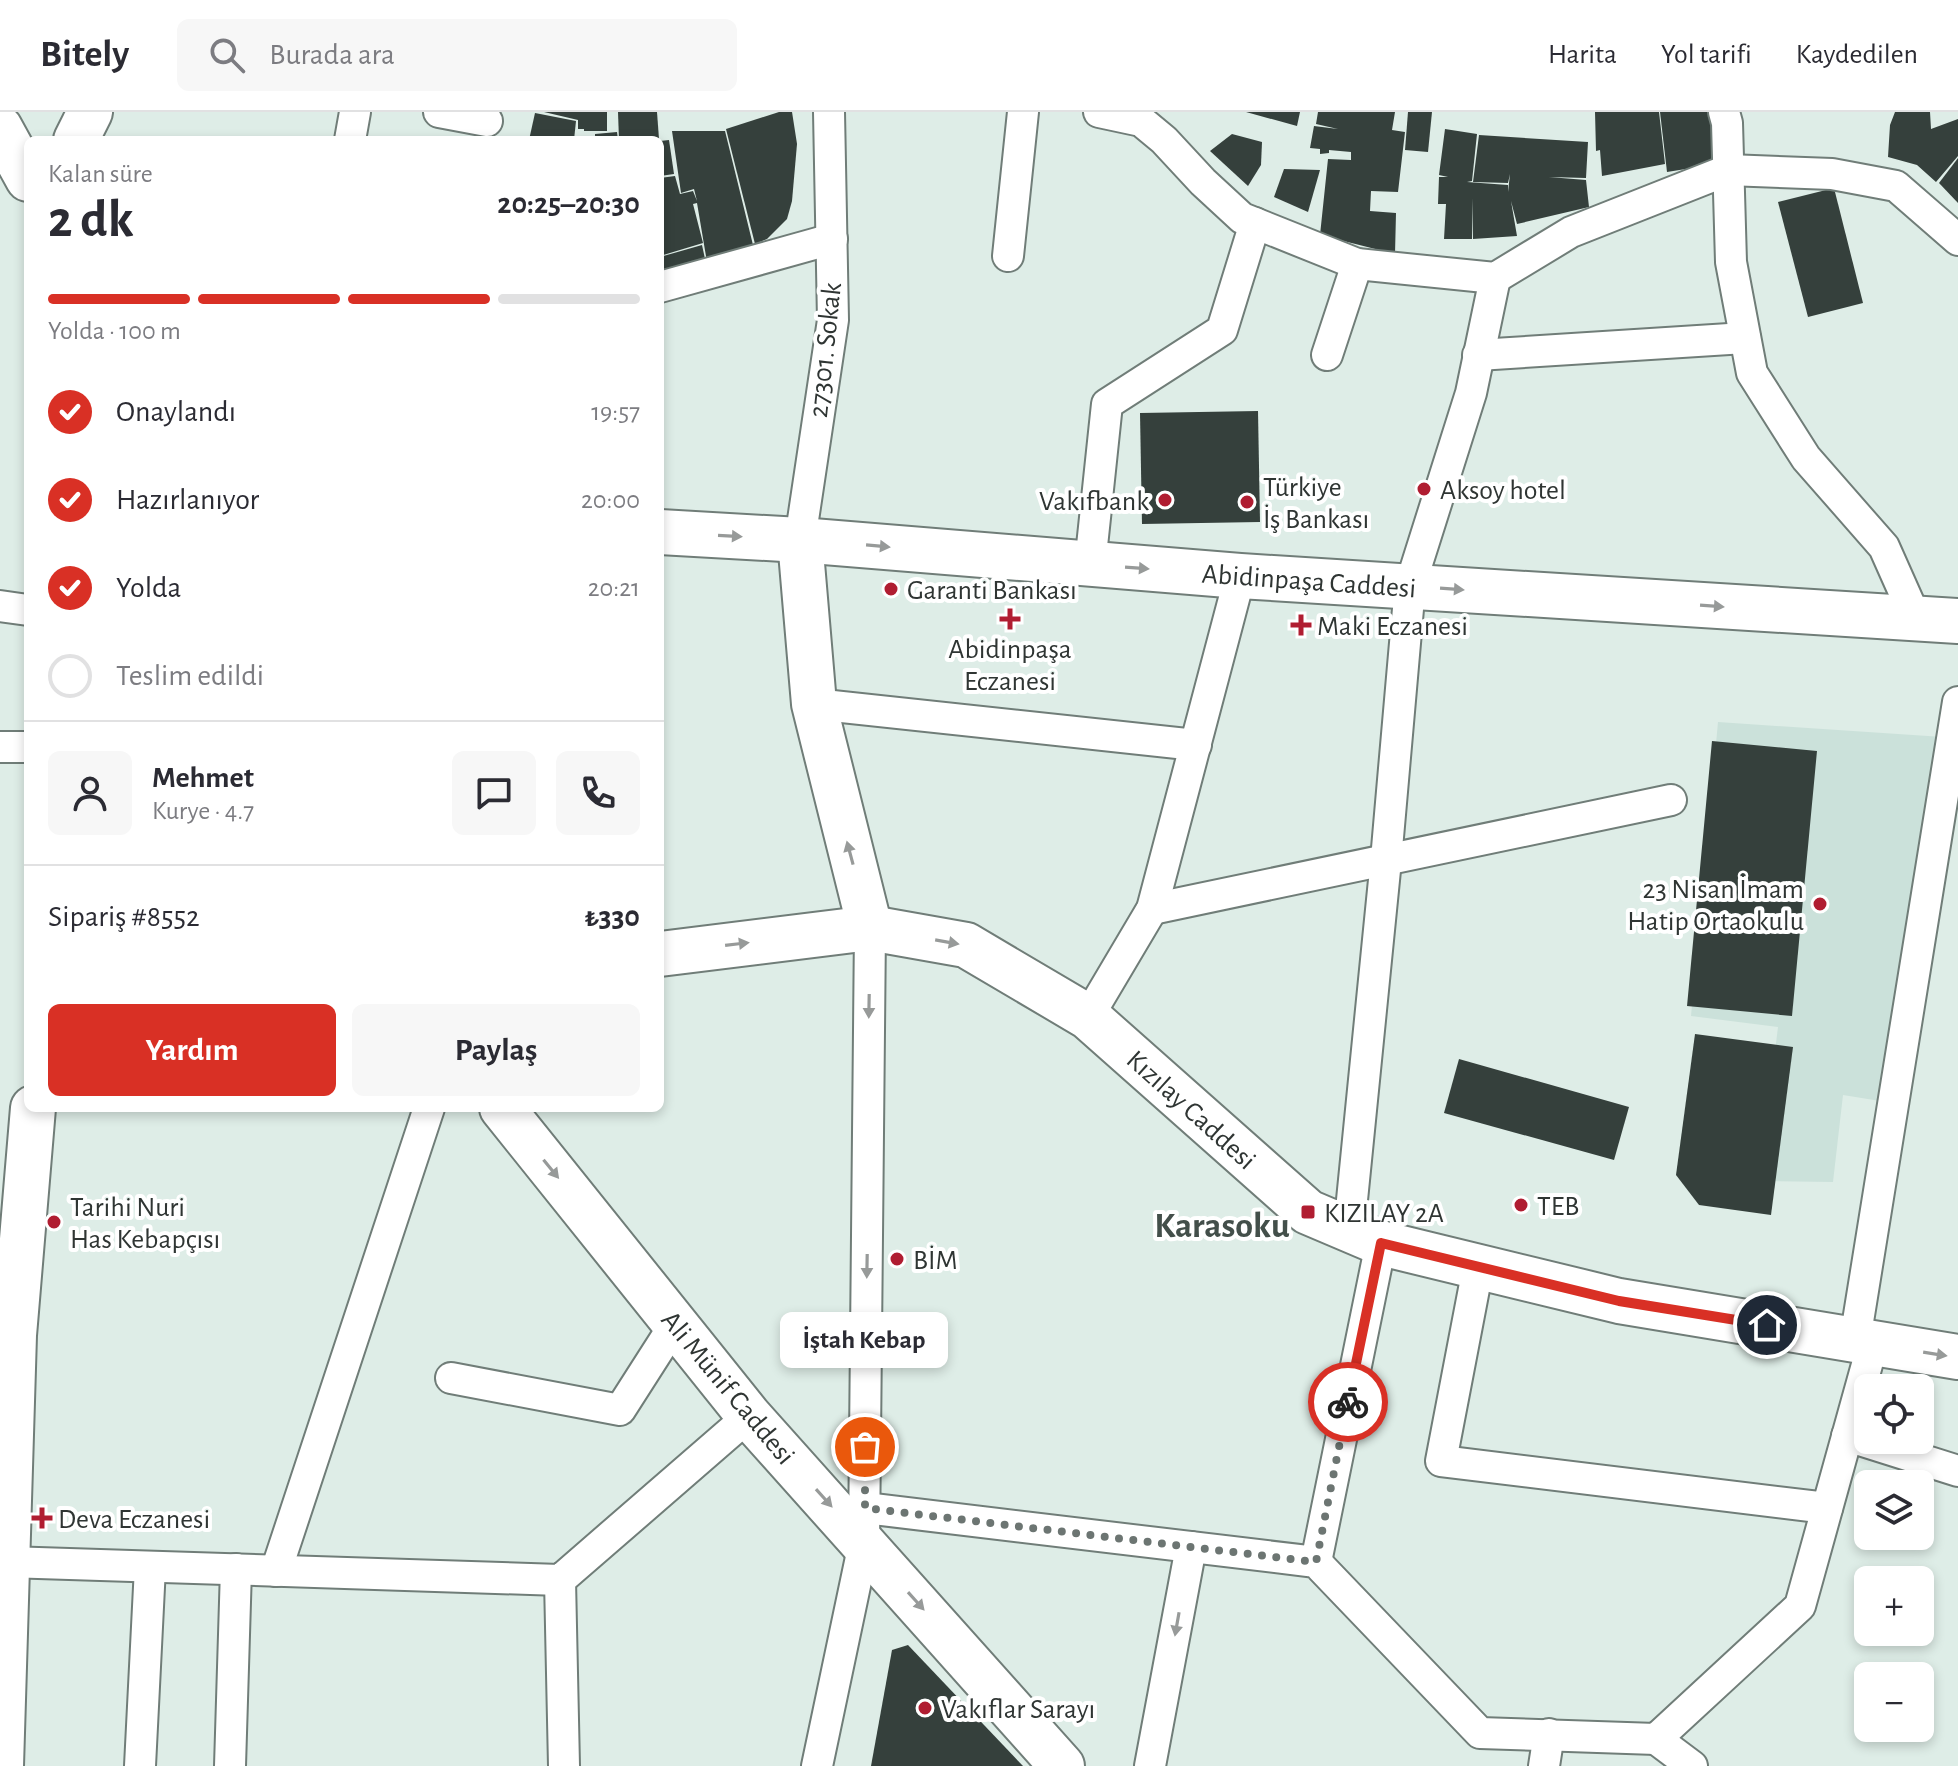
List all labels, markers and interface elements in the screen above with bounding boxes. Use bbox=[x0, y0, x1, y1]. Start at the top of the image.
search box bbox=[177, 19, 737, 91]
icon: search bbox=[205, 33, 249, 77]
text: Bitely bbox=[40, 36, 129, 74]
text: Burada ara bbox=[269, 40, 395, 70]
text: Harita bbox=[1548, 41, 1617, 69]
text: Yol tarifi bbox=[1661, 41, 1752, 69]
text: Kaydedilen bbox=[1796, 41, 1918, 69]
text: Kalan süre bbox=[48, 161, 153, 187]
text: 20:25–20:30 bbox=[497, 189, 640, 219]
text: 2 dk bbox=[48, 194, 133, 246]
street label: 27301. Sokak bbox=[805, 281, 847, 419]
text: Yolda · 100 m bbox=[48, 318, 181, 344]
icon: check bbox=[48, 390, 92, 434]
text: Onaylandı bbox=[116, 397, 236, 427]
text: 19:57 bbox=[591, 399, 640, 425]
place label: Türkiye İş Bankası bbox=[1263, 474, 1369, 534]
place label: Aksoy hotel bbox=[1440, 477, 1566, 505]
icon: check bbox=[48, 478, 92, 522]
marker: Aksoy hotel bbox=[1415, 480, 1433, 498]
text: Hazırlanıyor bbox=[116, 485, 259, 515]
text: 20:00 bbox=[581, 487, 640, 513]
place label: Vakıfbank bbox=[1039, 488, 1149, 516]
marker: Vakıfbank bbox=[1156, 491, 1174, 509]
marker: Türkiye İş Bankası bbox=[1238, 493, 1256, 511]
one-way arrow bbox=[718, 530, 743, 543]
one-way arrow bbox=[866, 540, 891, 553]
street label: Abidinpaşa Caddesi bbox=[1201, 561, 1417, 603]
one-way arrow bbox=[1125, 562, 1150, 575]
icon: check bbox=[48, 566, 92, 610]
text: Yolda bbox=[116, 573, 181, 603]
text: 20:21 bbox=[588, 575, 640, 601]
place label: Garanti Bankası bbox=[907, 577, 1077, 605]
marker: Garanti Bankası bbox=[882, 580, 900, 598]
one-way arrow bbox=[1440, 583, 1465, 596]
one-way arrow bbox=[1700, 599, 1725, 612]
marker: Abidinpaşa Eczanesi bbox=[1001, 610, 1019, 628]
place label: Maki Eczanesi bbox=[1317, 613, 1468, 641]
marker: Maki Eczanesi bbox=[1292, 616, 1310, 634]
place label: Abidinpaşa Eczanesi bbox=[948, 636, 1072, 696]
text: Teslim edildi bbox=[116, 661, 264, 691]
button: person bbox=[48, 751, 132, 835]
button: chat bbox=[452, 751, 536, 835]
button: phone bbox=[556, 751, 640, 835]
text: Mehmet bbox=[152, 763, 254, 793]
text: Kurye · 4.7 bbox=[152, 798, 254, 824]
one-way arrow bbox=[844, 840, 856, 865]
place label: 23 Nisan İmam Hatip Ortaokulu bbox=[1627, 874, 1804, 936]
marker: 23 Nisan İmam Hatip Ortaokulu bbox=[1811, 895, 1829, 913]
text: Sipariş #8552 bbox=[48, 902, 200, 932]
text: ₺330 bbox=[584, 902, 640, 932]
one-way arrow bbox=[935, 936, 960, 948]
one-way arrow bbox=[725, 938, 750, 951]
one-way arrow bbox=[863, 994, 875, 1019]
button: Yardım bbox=[48, 1004, 336, 1096]
button: Paylaş bbox=[352, 1004, 640, 1096]
street label: Kızılay Caddesi bbox=[1121, 1046, 1261, 1175]
one-way arrow bbox=[542, 1159, 559, 1179]
place label: TEB bbox=[1537, 1193, 1579, 1221]
place label: Tarihi Nuri Has Kebapçısı bbox=[70, 1194, 220, 1254]
marker: TEB bbox=[1512, 1196, 1530, 1214]
place label: KIZILAY 2A bbox=[1324, 1200, 1444, 1228]
marker: KIZILAY 2A bbox=[1299, 1203, 1317, 1221]
district label: Karasoku bbox=[1154, 1208, 1290, 1244]
marker: Tarihi Nuri Has Kebapçısı bbox=[45, 1213, 63, 1231]
place label: BİM bbox=[913, 1245, 958, 1275]
marker: BİM bbox=[888, 1250, 906, 1268]
one-way arrow bbox=[861, 1254, 873, 1279]
pin bbox=[1733, 1291, 1801, 1359]
icon: home bbox=[1745, 1303, 1789, 1347]
street label: Ali Münif Caddesi bbox=[655, 1306, 800, 1470]
callout: İştah Kebap bbox=[781, 1311, 949, 1367]
text: İştah Kebap bbox=[803, 1327, 925, 1353]
one-way arrow bbox=[1923, 1348, 1948, 1360]
courier bbox=[1308, 1362, 1388, 1442]
map controls bbox=[1854, 1374, 1934, 1742]
button: locate bbox=[1854, 1374, 1934, 1454]
icon: bike bbox=[1326, 1380, 1370, 1424]
pin bbox=[831, 1413, 899, 1481]
icon: bag bbox=[843, 1425, 887, 1469]
button: layers bbox=[1854, 1470, 1934, 1550]
one-way arrow bbox=[814, 1489, 832, 1508]
place label: Deva Eczanesi bbox=[58, 1506, 210, 1534]
marker: Deva Eczanesi bbox=[33, 1509, 51, 1527]
button: + bbox=[1854, 1566, 1934, 1646]
one-way arrow bbox=[907, 1591, 924, 1611]
one-way arrow bbox=[1170, 1612, 1182, 1637]
button: − bbox=[1854, 1662, 1934, 1742]
place label: Vakıflar Sarayı bbox=[941, 1696, 1095, 1724]
marker: Vakıflar Sarayı bbox=[916, 1699, 934, 1717]

